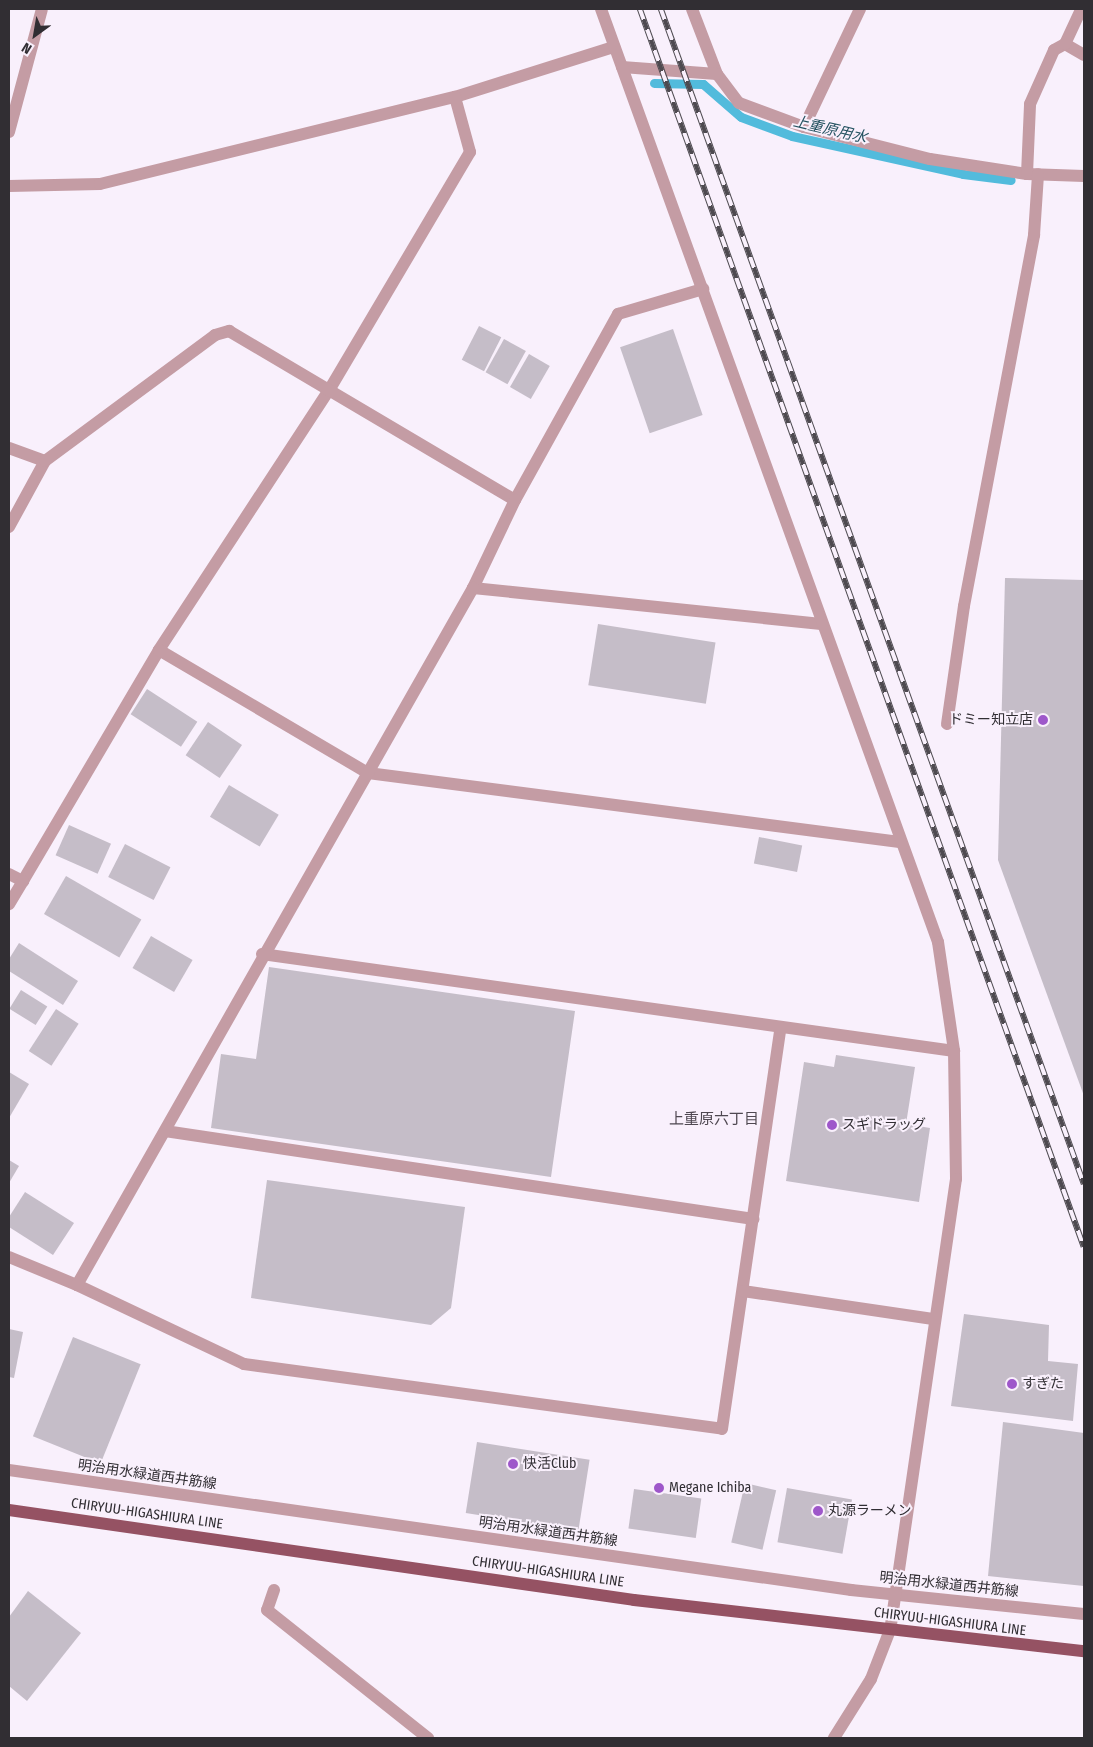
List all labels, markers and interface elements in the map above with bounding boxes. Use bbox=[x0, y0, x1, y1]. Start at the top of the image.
north arrow bbox=[10, 10, 60, 60]
text: N bbox=[19, 39, 35, 58]
water label: 上重原用水 bbox=[791, 113, 869, 147]
place label: ドミー知立店 bbox=[949, 712, 1033, 728]
marker: ドミー知立店 bbox=[1037, 714, 1049, 726]
district label: 上重原六丁目 bbox=[669, 1111, 759, 1129]
place label: スギドラッグ bbox=[842, 1117, 926, 1133]
marker: スギドラッグ bbox=[826, 1119, 838, 1131]
place label: すぎた bbox=[1022, 1376, 1064, 1392]
marker: すぎた bbox=[1006, 1378, 1018, 1390]
place label: 快活Club bbox=[523, 1456, 576, 1472]
street label: 明治用水緑道西井筋線 bbox=[77, 1457, 217, 1493]
marker: 快活Club bbox=[507, 1458, 519, 1470]
place label: Megane Ichiba bbox=[669, 1480, 751, 1496]
marker: Megane Ichiba bbox=[653, 1482, 665, 1494]
street label: CHIRYUU-HIGASHIURA LINE bbox=[70, 1495, 224, 1533]
place label: 丸源ラーメン bbox=[828, 1503, 912, 1519]
marker: 丸源ラーメン bbox=[812, 1505, 824, 1517]
street label: 明治用水緑道西井筋線 bbox=[478, 1514, 618, 1550]
street label: CHIRYUU-HIGASHIURA LINE bbox=[471, 1553, 625, 1591]
street label: 明治用水緑道西井筋線 bbox=[879, 1569, 1019, 1601]
street label: CHIRYUU-HIGASHIURA LINE bbox=[873, 1604, 1027, 1640]

